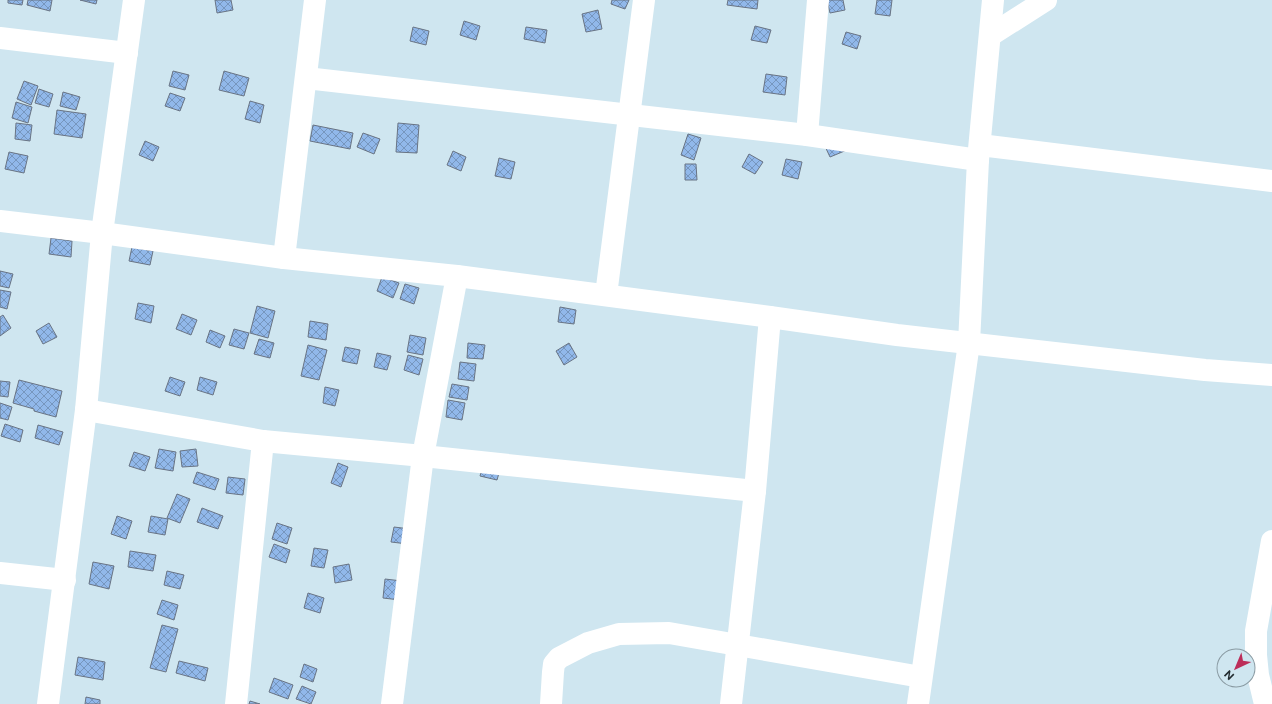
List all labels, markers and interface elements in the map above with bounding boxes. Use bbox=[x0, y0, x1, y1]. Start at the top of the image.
north arrow bbox=[1216, 648, 1256, 688]
text: N bbox=[1222, 668, 1236, 682]

